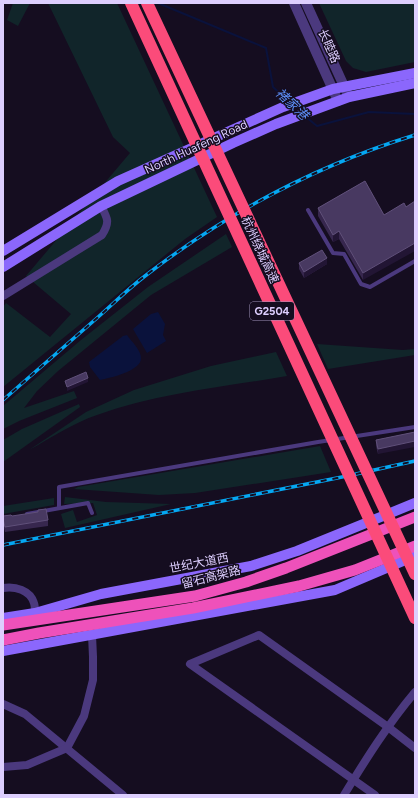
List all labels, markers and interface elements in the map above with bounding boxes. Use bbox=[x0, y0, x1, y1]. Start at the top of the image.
street label: 长睦路 bbox=[315, 27, 343, 65]
water label: 褚家港 bbox=[273, 85, 313, 124]
street label: North Huafeng Road bbox=[142, 117, 250, 177]
street label: 杭州绕城高速 bbox=[238, 214, 282, 286]
road number: G2504 bbox=[250, 302, 294, 320]
street label: 世纪大道西 bbox=[168, 550, 230, 576]
street label: 留石高架路 bbox=[180, 563, 242, 591]

